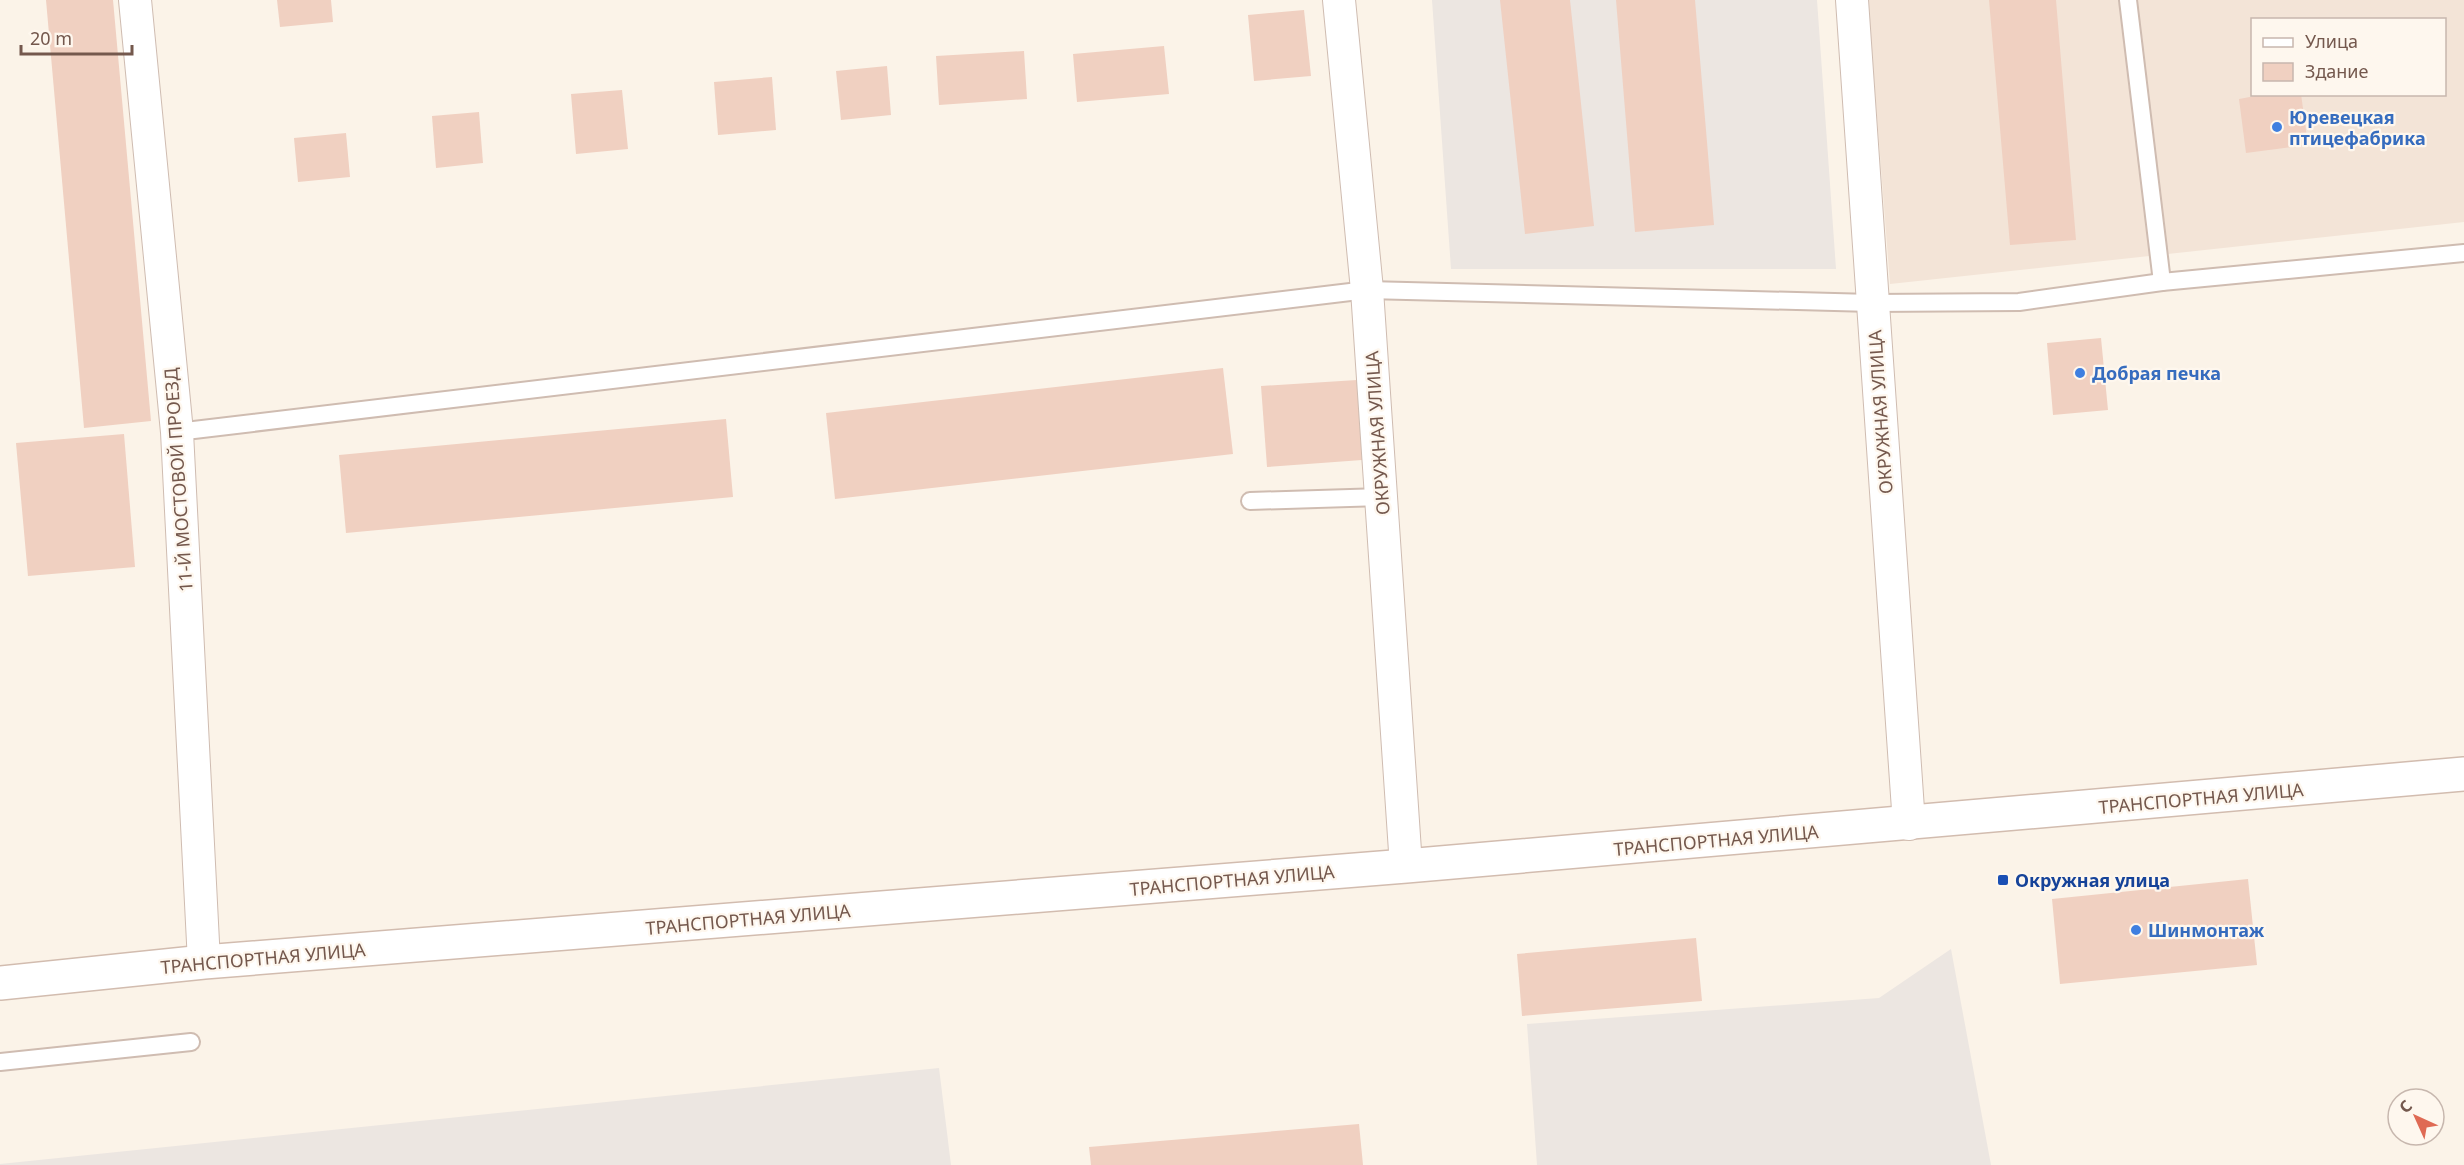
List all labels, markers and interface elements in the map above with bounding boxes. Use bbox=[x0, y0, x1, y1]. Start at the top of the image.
scale bar bbox=[21, 18, 132, 56]
legend bbox=[2251, 18, 2446, 96]
text: 20 m bbox=[30, 26, 72, 50]
text: Улица bbox=[2305, 29, 2358, 53]
text: Здание bbox=[2305, 59, 2369, 83]
place label: Юревецкая птицефабрика bbox=[2289, 105, 2426, 150]
marker: Юревецкая птицефабрика bbox=[2270, 120, 2284, 134]
street label: ОКРУЖНАЯ УЛИЦА bbox=[1862, 329, 1898, 495]
street label: ОКРУЖНАЯ УЛИЦА bbox=[1359, 350, 1395, 516]
place label: Добрая печка bbox=[2092, 361, 2221, 385]
marker: Добрая печка bbox=[2073, 366, 2087, 380]
street label: 11-Й МОСТОВОЙ ПРОЕЗД bbox=[158, 367, 198, 593]
street label: ТРАНСПОРТНАЯ УЛИЦА bbox=[2098, 777, 2305, 819]
street label: ТРАНСПОРТНАЯ УЛИЦА bbox=[1613, 819, 1820, 861]
street label: ТРАНСПОРТНАЯ УЛИЦА bbox=[1129, 859, 1336, 901]
place label: Окружная улица bbox=[2015, 868, 2170, 892]
marker: Окружная улица bbox=[1996, 873, 2010, 887]
street label: ТРАНСПОРТНАЯ УЛИЦА bbox=[645, 898, 852, 940]
place label: Шинмонтаж bbox=[2148, 918, 2265, 942]
marker: Шинмонтаж bbox=[2129, 923, 2143, 937]
street label: ТРАНСПОРТНАЯ УЛИЦА bbox=[160, 937, 367, 979]
north arrow bbox=[2386, 1087, 2446, 1147]
text: С bbox=[2394, 1095, 2417, 1118]

